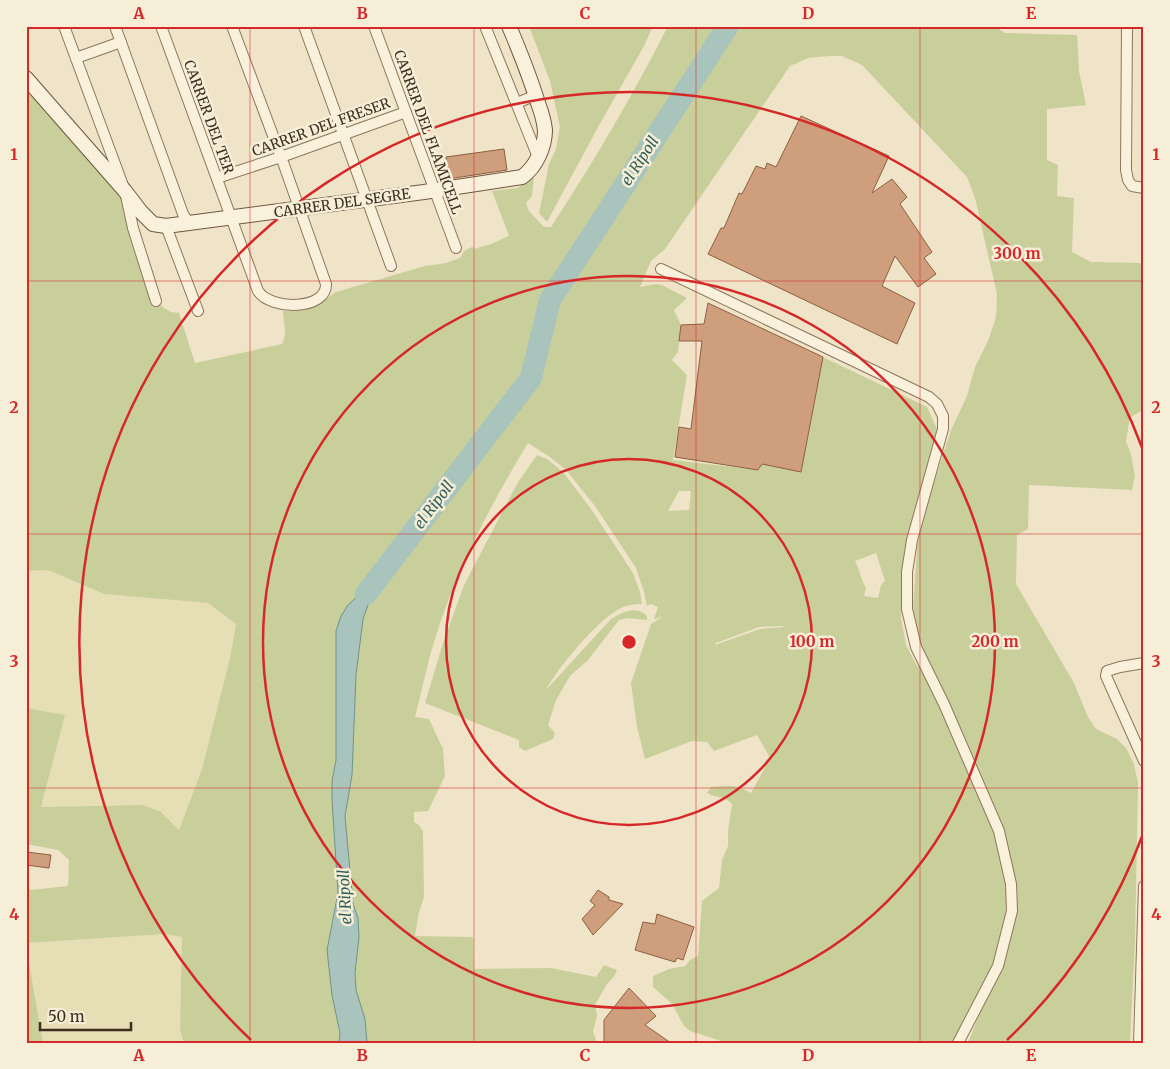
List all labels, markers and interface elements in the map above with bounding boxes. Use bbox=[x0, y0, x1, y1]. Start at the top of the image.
text: A bbox=[132, 3, 145, 23]
text: B bbox=[356, 3, 368, 23]
text: C bbox=[580, 3, 590, 23]
text: D bbox=[802, 3, 814, 23]
text: E bbox=[1026, 3, 1037, 23]
street label: CARRER DEL FLAMICELL bbox=[390, 47, 466, 217]
street label: CARRER DEL TER bbox=[180, 58, 238, 177]
street label: CARRER DEL FRESER bbox=[249, 94, 393, 160]
water label: el Ripoll bbox=[617, 132, 663, 189]
text: 1 bbox=[10, 144, 18, 164]
text: 1 bbox=[1152, 144, 1160, 164]
street label: CARRER DEL SEGRE bbox=[273, 185, 411, 221]
text: 300 m bbox=[993, 244, 1041, 263]
text: 2 bbox=[9, 397, 19, 417]
text: 2 bbox=[1151, 397, 1161, 417]
water label: el Ripoll bbox=[409, 477, 458, 532]
text: 100 m bbox=[790, 632, 834, 651]
text: 200 m bbox=[971, 632, 1019, 651]
centre of rings bbox=[620, 633, 638, 651]
text: 3 bbox=[9, 651, 19, 671]
text: 3 bbox=[1151, 651, 1161, 671]
water label: el Ripoll bbox=[334, 869, 355, 925]
text: 4 bbox=[9, 904, 19, 924]
text: 4 bbox=[1151, 904, 1161, 924]
scale bar bbox=[40, 999, 131, 1031]
text: 50 m bbox=[48, 1007, 85, 1026]
text: A bbox=[132, 1045, 145, 1065]
text: B bbox=[356, 1045, 368, 1065]
text: C bbox=[580, 1045, 590, 1065]
text: D bbox=[802, 1045, 814, 1065]
text: E bbox=[1026, 1045, 1037, 1065]

